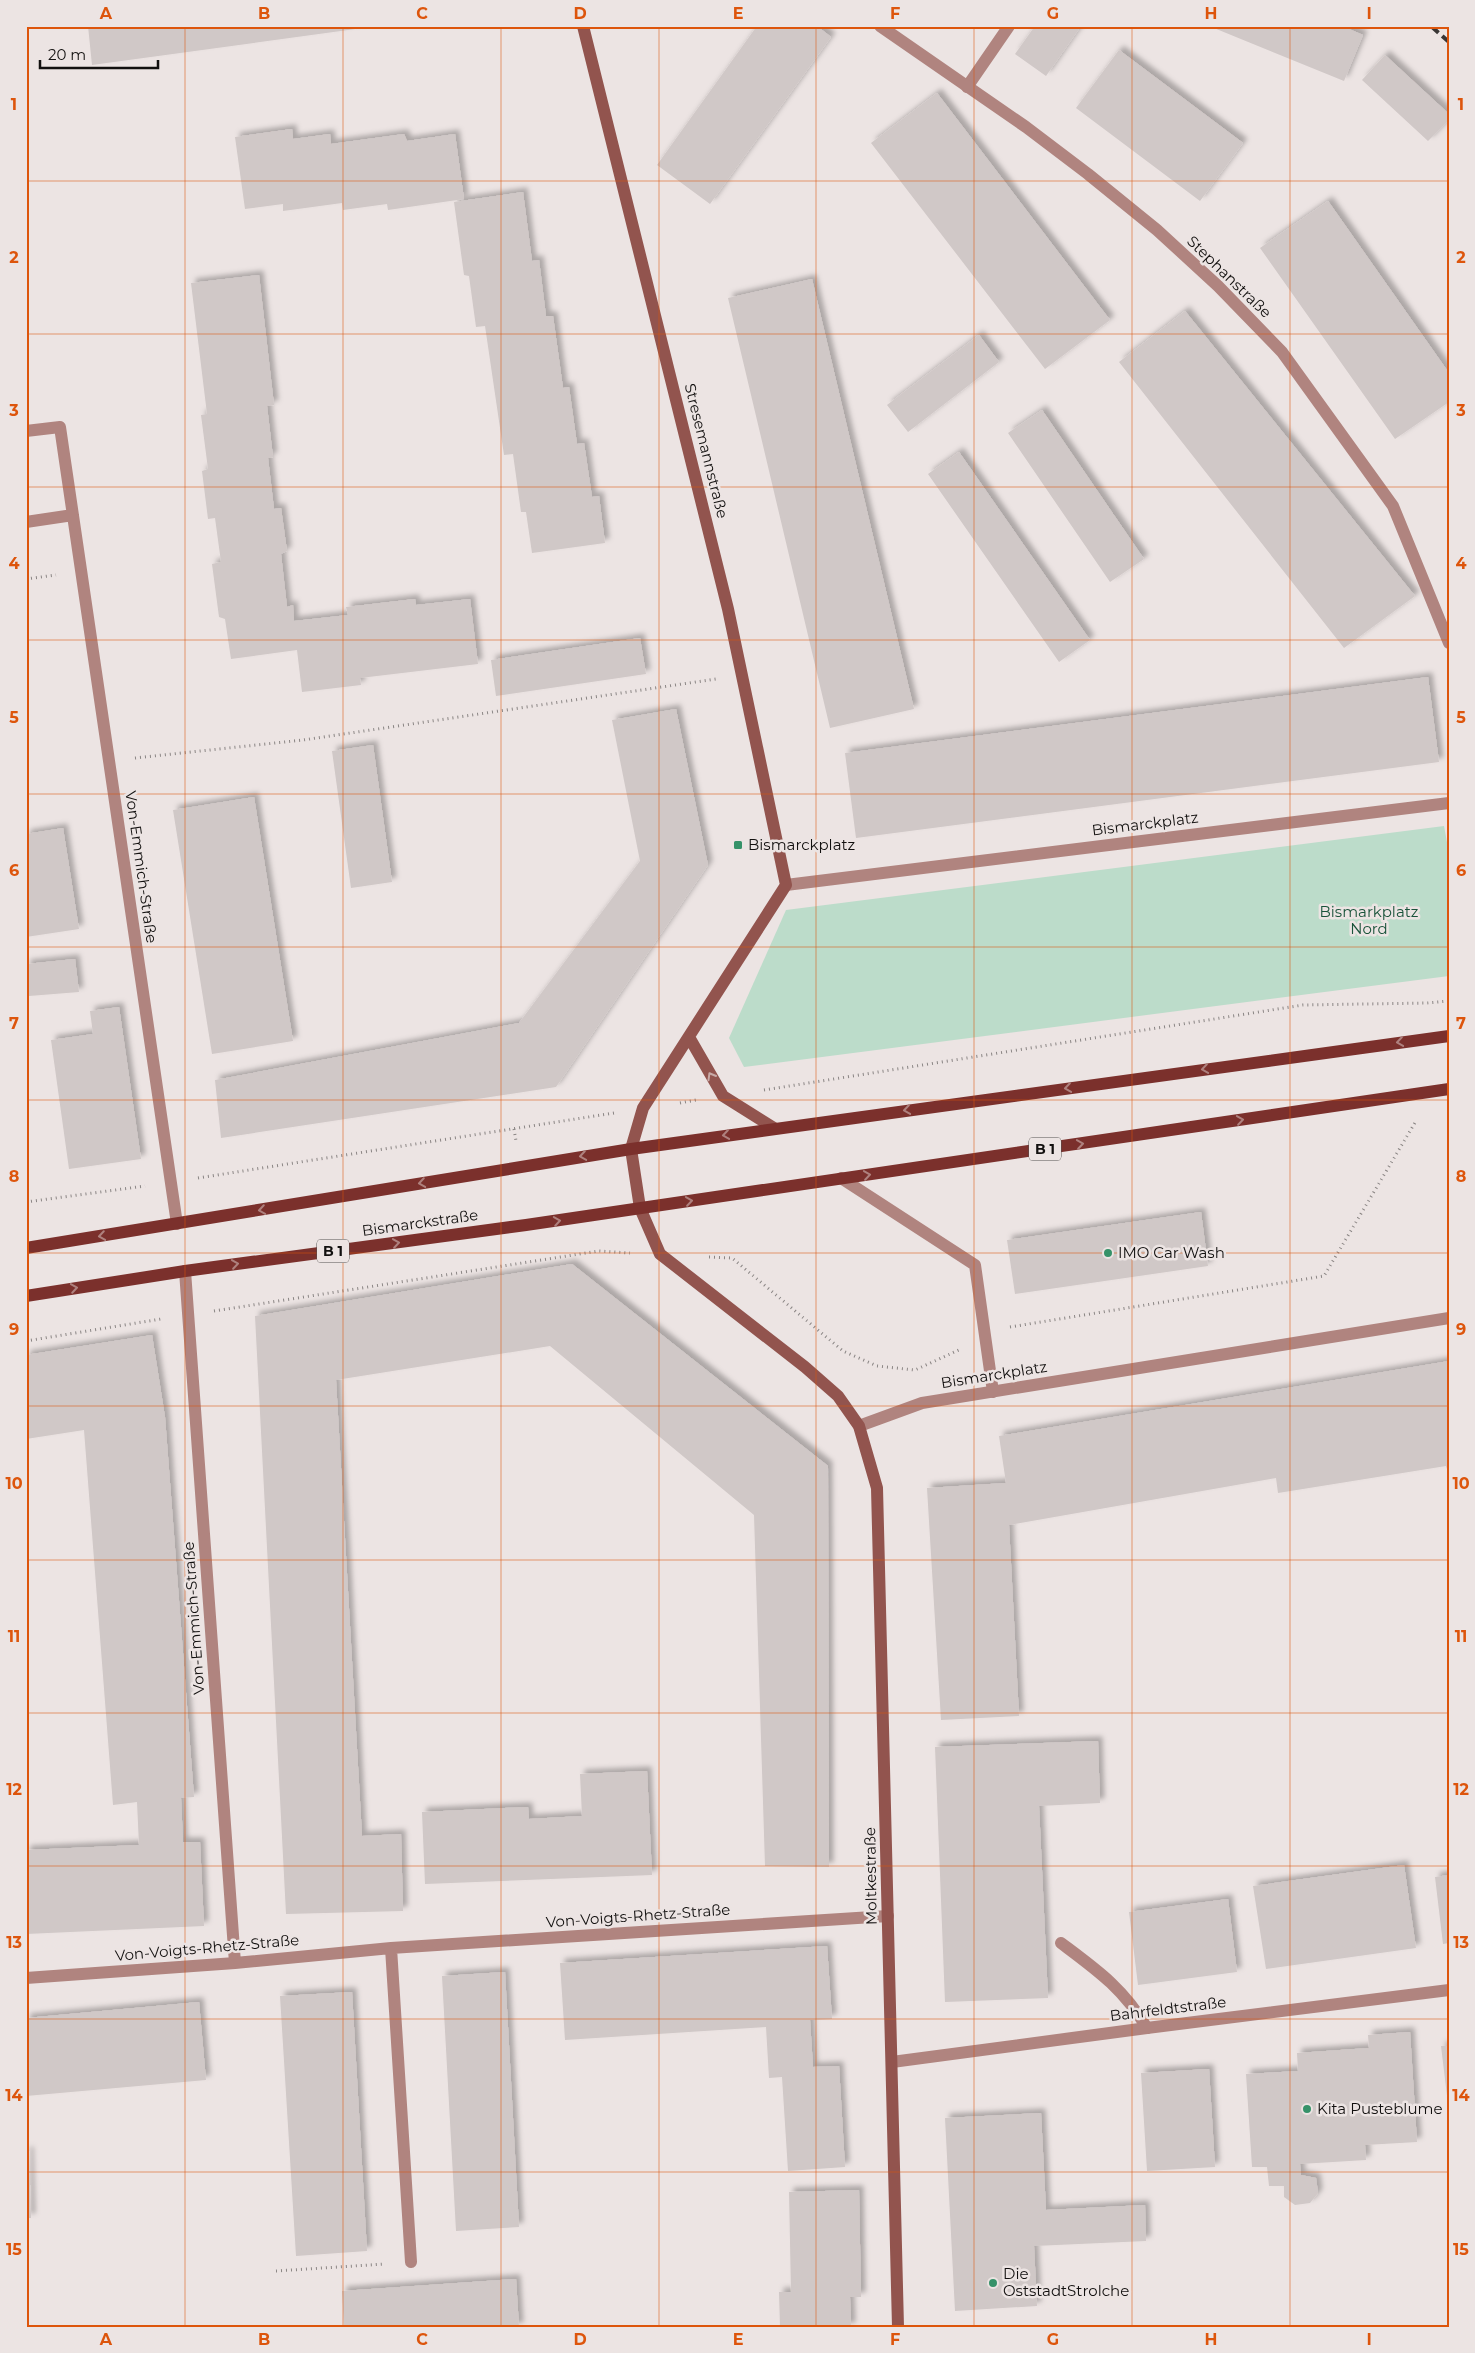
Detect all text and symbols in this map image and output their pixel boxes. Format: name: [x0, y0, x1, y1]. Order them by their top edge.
text: A: [99, 4, 113, 23]
text: B: [258, 4, 270, 23]
text: C: [416, 4, 428, 23]
text: D: [573, 4, 587, 23]
text: E: [733, 4, 743, 23]
text: F: [890, 4, 900, 23]
text: G: [1047, 4, 1059, 23]
text: H: [1205, 4, 1217, 23]
text: I: [1366, 4, 1372, 23]
scale bar: [40, 38, 158, 70]
text: 20 m: [48, 45, 86, 64]
text: 1: [11, 95, 17, 114]
text: 1: [1458, 95, 1464, 114]
street label: Stephanstraße: [1183, 232, 1276, 322]
text: 2: [9, 248, 19, 267]
text: 2: [1456, 248, 1466, 267]
street label: Stresemannstraße: [681, 381, 732, 520]
text: 3: [8, 401, 19, 420]
text: 3: [1455, 401, 1466, 420]
text: 4: [8, 554, 20, 573]
text: 4: [1455, 554, 1467, 573]
text: 5: [9, 708, 19, 727]
text: 5: [1456, 708, 1466, 727]
street label: Von-Emmich-Straße: [121, 790, 162, 944]
street label: Bismarckplatz: [1091, 807, 1200, 839]
place label: Bismarckplatz: [748, 835, 856, 854]
marker: Bismarckplatz: [732, 839, 744, 851]
text: 6: [9, 861, 19, 880]
text: 6: [1456, 861, 1466, 880]
park label: Bismarkplatz Nord: [1320, 902, 1419, 938]
text: 7: [9, 1014, 19, 1033]
text: 7: [1456, 1014, 1466, 1033]
one-way arrow: [1396, 1036, 1404, 1047]
one-way arrow: [1200, 1063, 1208, 1074]
one-way arrow: [708, 1072, 718, 1081]
one-way arrow: [1063, 1082, 1071, 1093]
one-way arrow: [902, 1104, 910, 1115]
one-way arrow: [1237, 1115, 1245, 1126]
one-way arrow: [721, 1129, 729, 1140]
road number: B 1: [1029, 1138, 1061, 1160]
one-way arrow: [1075, 1139, 1084, 1149]
one-way arrow: [578, 1151, 587, 1161]
text: 8: [9, 1167, 19, 1186]
text: 8: [1456, 1167, 1466, 1186]
one-way arrow: [862, 1170, 871, 1180]
one-way arrow: [418, 1178, 427, 1188]
one-way arrow: [684, 1196, 693, 1206]
one-way arrow: [258, 1204, 267, 1214]
street label: Bismarckstraße: [361, 1205, 479, 1240]
one-way arrow: [553, 1216, 561, 1226]
one-way arrow: [97, 1230, 105, 1241]
one-way arrow: [392, 1238, 400, 1249]
road number: B 1: [317, 1240, 349, 1262]
place label: IMO Car Wash: [1118, 1243, 1225, 1262]
marker: IMO Car Wash: [1102, 1247, 1114, 1259]
one-way arrow: [231, 1259, 239, 1270]
one-way arrow: [70, 1284, 79, 1294]
text: 9: [9, 1320, 19, 1339]
text: 9: [1456, 1320, 1466, 1339]
street label: Bismarckplatz: [939, 1357, 1049, 1392]
text: 10: [5, 1474, 23, 1493]
text: 10: [1452, 1474, 1470, 1493]
street label: Von-Emmich-Straße: [179, 1541, 208, 1695]
text: 11: [8, 1627, 20, 1646]
text: 11: [1455, 1627, 1467, 1646]
text: 12: [6, 1780, 22, 1799]
text: 12: [1453, 1780, 1469, 1799]
street label: Moltkestraße: [860, 1827, 881, 1925]
street label: Von-Voigts-Rhetz-Straße: [545, 1900, 731, 1931]
street label: Von-Voigts-Rhetz-Straße: [114, 1930, 300, 1965]
text: 13: [6, 1933, 22, 1952]
text: 13: [1453, 1933, 1469, 1952]
street label: Bahrfeldtstraße: [1109, 1992, 1227, 2025]
text: 14: [5, 2086, 23, 2105]
text: 14: [1452, 2086, 1470, 2105]
place label: Kita Pusteblume: [1317, 2099, 1442, 2118]
marker: Kita Pusteblume: [1301, 2103, 1313, 2115]
text: 15: [6, 2240, 22, 2259]
text: 15: [1453, 2240, 1469, 2259]
place label: Die OststadtStrolche: [1003, 2264, 1129, 2300]
marker: Die OststadtStrolche: [987, 2277, 999, 2289]
text: A: [99, 2330, 113, 2349]
text: B: [258, 2330, 270, 2349]
text: C: [416, 2330, 428, 2349]
text: D: [573, 2330, 587, 2349]
text: E: [733, 2330, 743, 2349]
text: F: [890, 2330, 900, 2349]
text: G: [1047, 2330, 1059, 2349]
text: H: [1205, 2330, 1217, 2349]
text: I: [1366, 2330, 1372, 2349]

